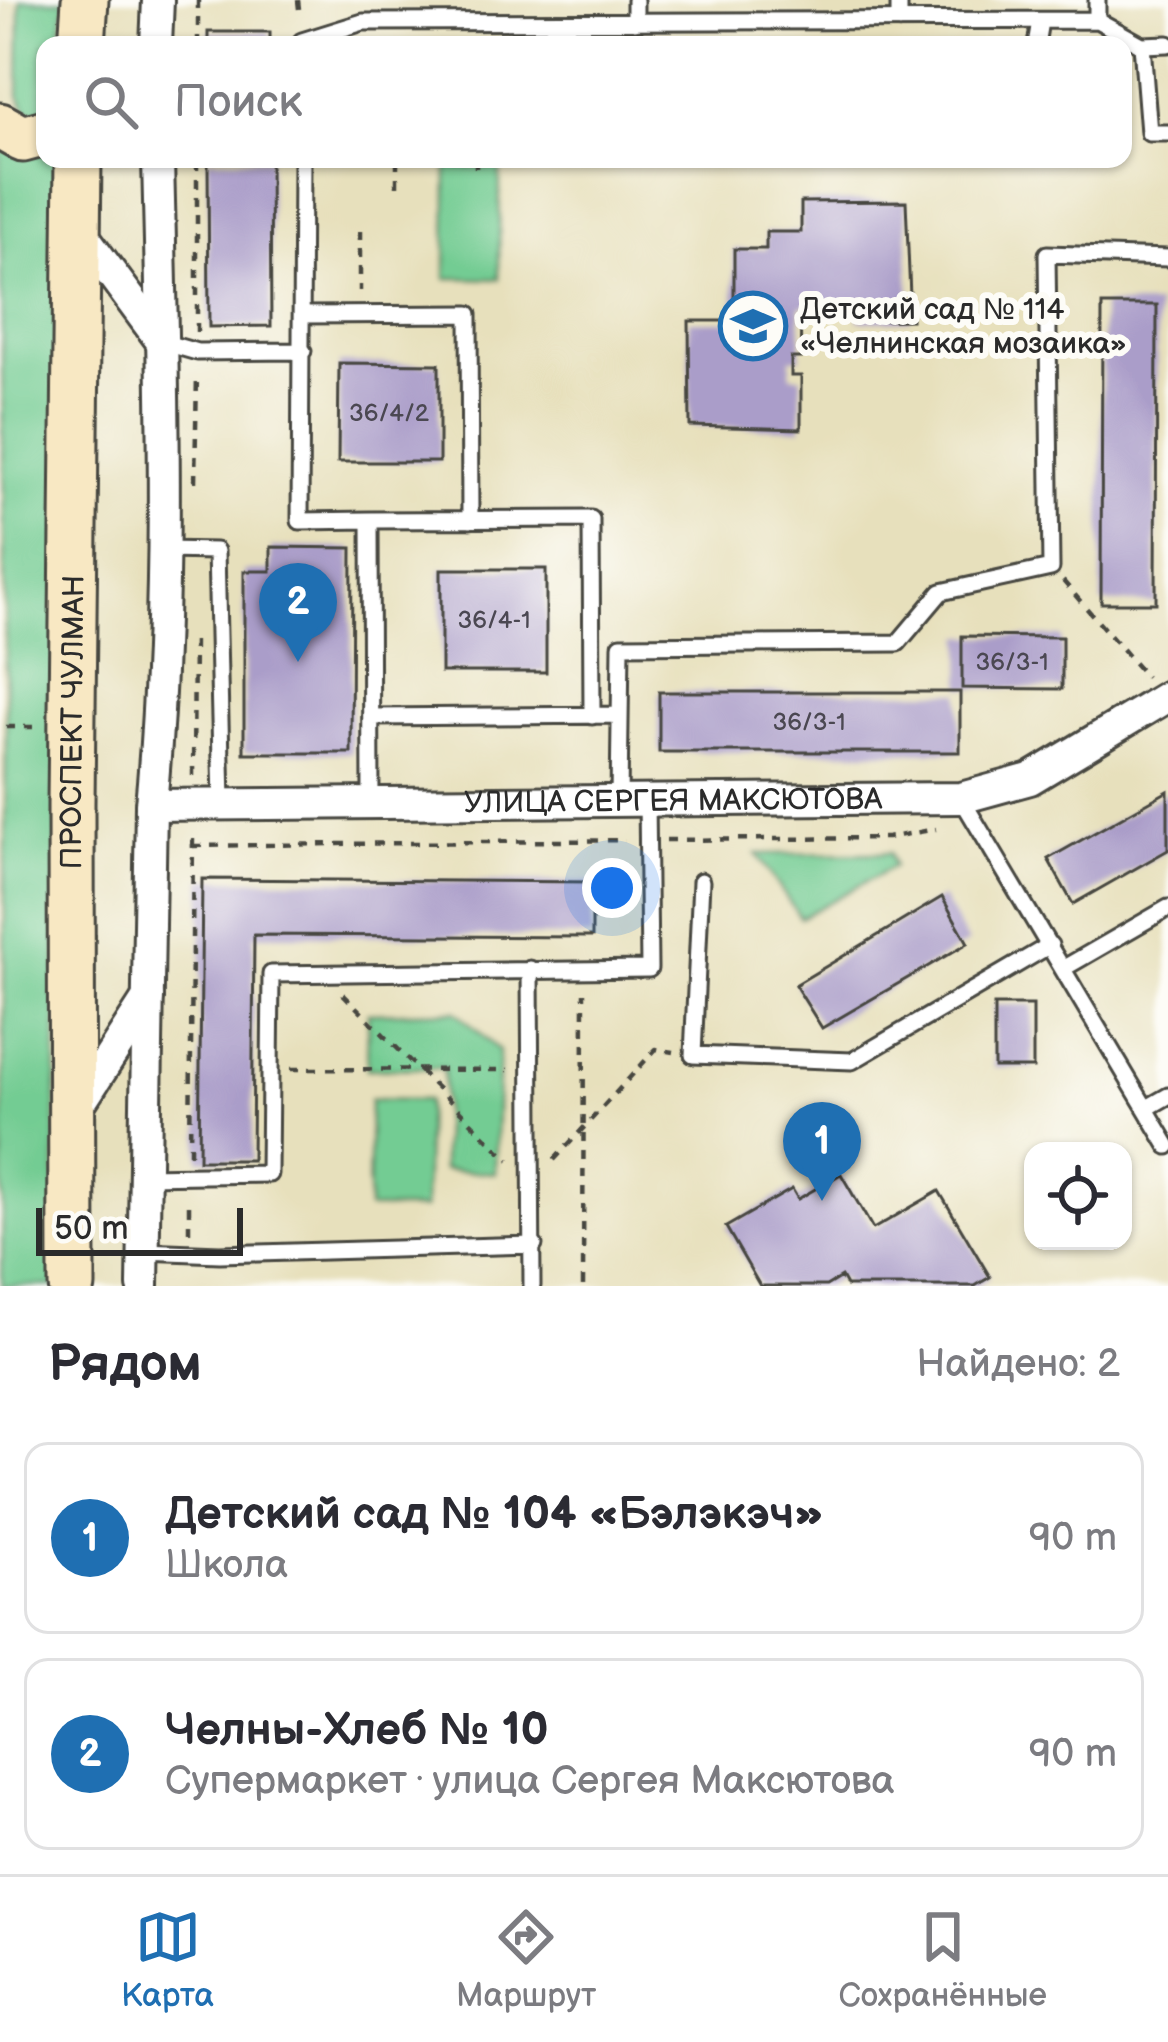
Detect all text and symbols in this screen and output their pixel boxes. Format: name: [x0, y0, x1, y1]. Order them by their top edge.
search box: [36, 36, 1132, 168]
icon: search: [78, 69, 144, 135]
text: Поиск: [174, 75, 302, 130]
school or university icon: Детский сад № 114 «Челнинская мозаика»: [718, 291, 788, 361]
place label: Детский сад № 114 «Челнинская мозаика»: [800, 292, 1127, 362]
house number: 36/4/2: [349, 399, 429, 428]
pin: 2: [259, 563, 337, 662]
street label: ПРОСПЕКТ ЧУЛМАН: [54, 575, 92, 869]
house number: 36/4-1: [458, 606, 530, 635]
house number: 36/3-1: [975, 648, 1049, 677]
house number: 36/3-1: [772, 708, 846, 737]
street label: УЛИЦА СЕРГЕЯ МАКСЮТОВА: [463, 782, 883, 821]
your location: [582, 858, 642, 918]
pin: 1: [783, 1102, 861, 1201]
map controls: [1024, 1142, 1132, 1250]
button: locate: [1024, 1142, 1132, 1250]
scale bar: [36, 1202, 243, 1255]
text: 50 m: [54, 1209, 129, 1249]
text: Рядом: [48, 1334, 202, 1395]
text: Найдено: 2: [916, 1341, 1120, 1388]
text: Детский сад № 104 «Бэлэкэч»: [165, 1487, 824, 1542]
text: 1: [82, 1515, 98, 1562]
text: 90 m: [1029, 1515, 1117, 1562]
text: Школа: [165, 1542, 288, 1589]
text: Челны-Хлеб № 10: [165, 1703, 549, 1758]
text: 2: [78, 1731, 102, 1778]
text: 90 m: [1029, 1731, 1117, 1778]
text: Супермаркет · улица Сергея Максютова: [165, 1758, 895, 1805]
tab: Карта: [121, 1904, 214, 2016]
tab: Маршрут: [456, 1904, 596, 2016]
tab: Сохранённые: [838, 1904, 1047, 2016]

